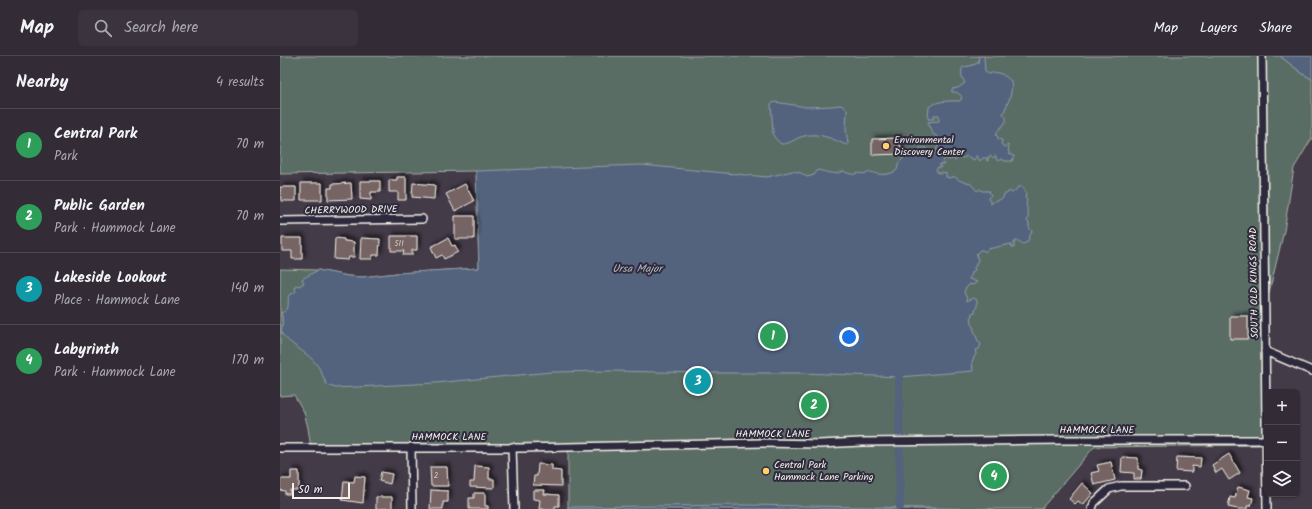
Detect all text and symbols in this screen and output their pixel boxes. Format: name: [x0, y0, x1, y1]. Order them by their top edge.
search box: [78, 10, 358, 46]
text: Map: [20, 13, 54, 43]
text: Search here: [124, 16, 198, 40]
icon: search: [92, 17, 114, 39]
text: Map: [1154, 17, 1178, 39]
text: Layers: [1200, 17, 1238, 39]
text: Share: [1260, 17, 1292, 39]
text: Nearby: [16, 69, 68, 96]
text: 4 results: [216, 72, 264, 93]
text: Central Park: [54, 122, 137, 146]
place label: Environmental Discovery Center: [894, 132, 965, 160]
text: 1: [27, 134, 31, 155]
text: 70 m: [236, 134, 264, 155]
marker: Environmental Discovery Center: [881, 141, 891, 151]
text: Park: [54, 146, 78, 167]
text: Public Garden: [54, 194, 145, 218]
street label: CHERRYWOOD DRIVE: [304, 201, 399, 219]
text: 2: [25, 206, 33, 227]
text: 70 m: [236, 206, 264, 227]
text: Park · Hammock Lane: [54, 218, 176, 239]
street label: SOUTH OLD KINGS ROAD: [1245, 227, 1263, 339]
house number: 511: [394, 237, 404, 250]
water label: Ursa Major: [612, 260, 664, 278]
text: Lakeside Lookout: [54, 266, 167, 290]
text: 3: [25, 278, 33, 299]
text: 140 m: [231, 278, 264, 299]
text: Place · Hammock Lane: [54, 290, 180, 311]
pin: 1: [760, 321, 786, 351]
your location: [839, 327, 859, 347]
text: Labyrinth: [54, 338, 119, 362]
text: 4: [25, 350, 33, 371]
text: 170 m: [232, 350, 264, 371]
text: Park · Hammock Lane: [54, 362, 176, 383]
pin: 3: [685, 366, 711, 396]
map controls: [1264, 389, 1300, 497]
button: +: [1264, 389, 1300, 425]
pin: 2: [801, 390, 827, 420]
street label: HAMMOCK LANE: [1060, 422, 1136, 438]
button: −: [1264, 425, 1300, 461]
street label: HAMMOCK LANE: [736, 426, 812, 442]
street label: HAMMOCK LANE: [412, 429, 488, 445]
place label: Central Park Hammock Lane Parking: [774, 457, 874, 485]
pin: 4: [981, 461, 1007, 491]
button: layers: [1264, 461, 1300, 497]
marker: Central Park Hammock Lane Parking: [761, 466, 771, 476]
house number: 2: [434, 469, 439, 482]
scale bar: [292, 481, 350, 500]
text: 50 m: [298, 481, 323, 499]

